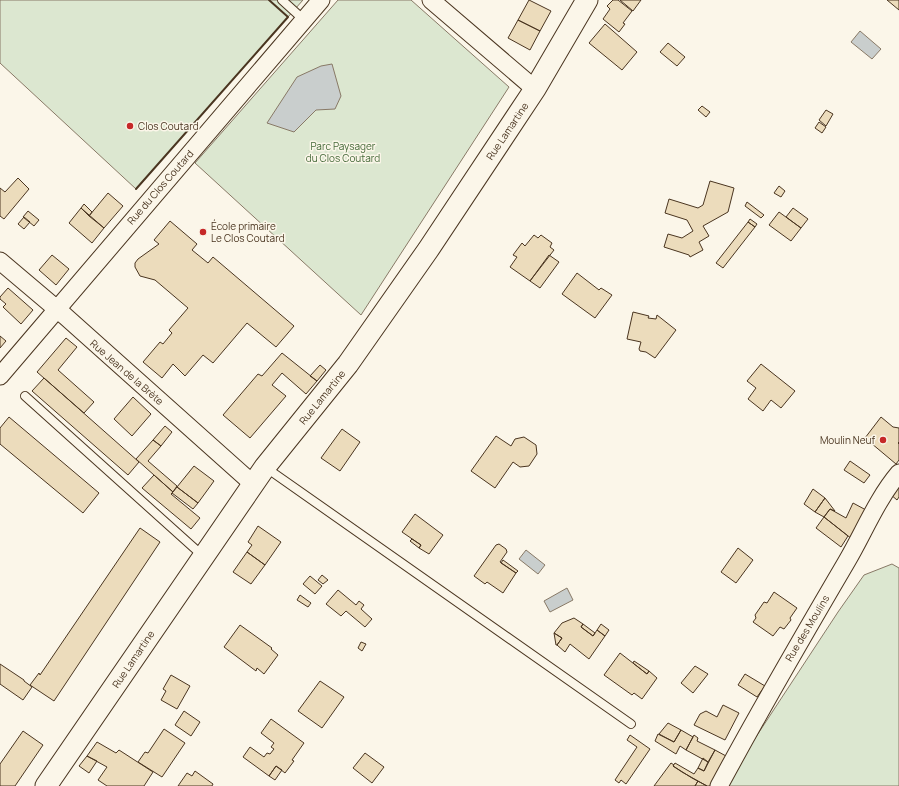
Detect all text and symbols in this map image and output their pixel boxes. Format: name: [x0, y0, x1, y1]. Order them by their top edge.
street label: Rue Lamartine: [483, 99, 531, 162]
place label: Clos Coutard: [138, 119, 199, 133]
marker: Clos Coutard: [125, 121, 135, 131]
park label: Parc Paysager du Clos Coutard: [306, 139, 380, 165]
street label: Rue du Clos Coutard: [124, 147, 196, 227]
place label: École primaire Le Clos Coutard: [211, 219, 285, 245]
marker: École primaire Le Clos Coutard: [198, 227, 208, 237]
street label: Rue Jean de la Brète: [87, 336, 167, 408]
street label: Rue Lamartine: [296, 367, 348, 427]
place label: Moulin Neuf: [820, 433, 875, 447]
marker: Moulin Neuf: [878, 435, 888, 445]
street label: Rue des Moulins: [782, 592, 832, 664]
street label: Rue Lamartine: [109, 627, 157, 690]

